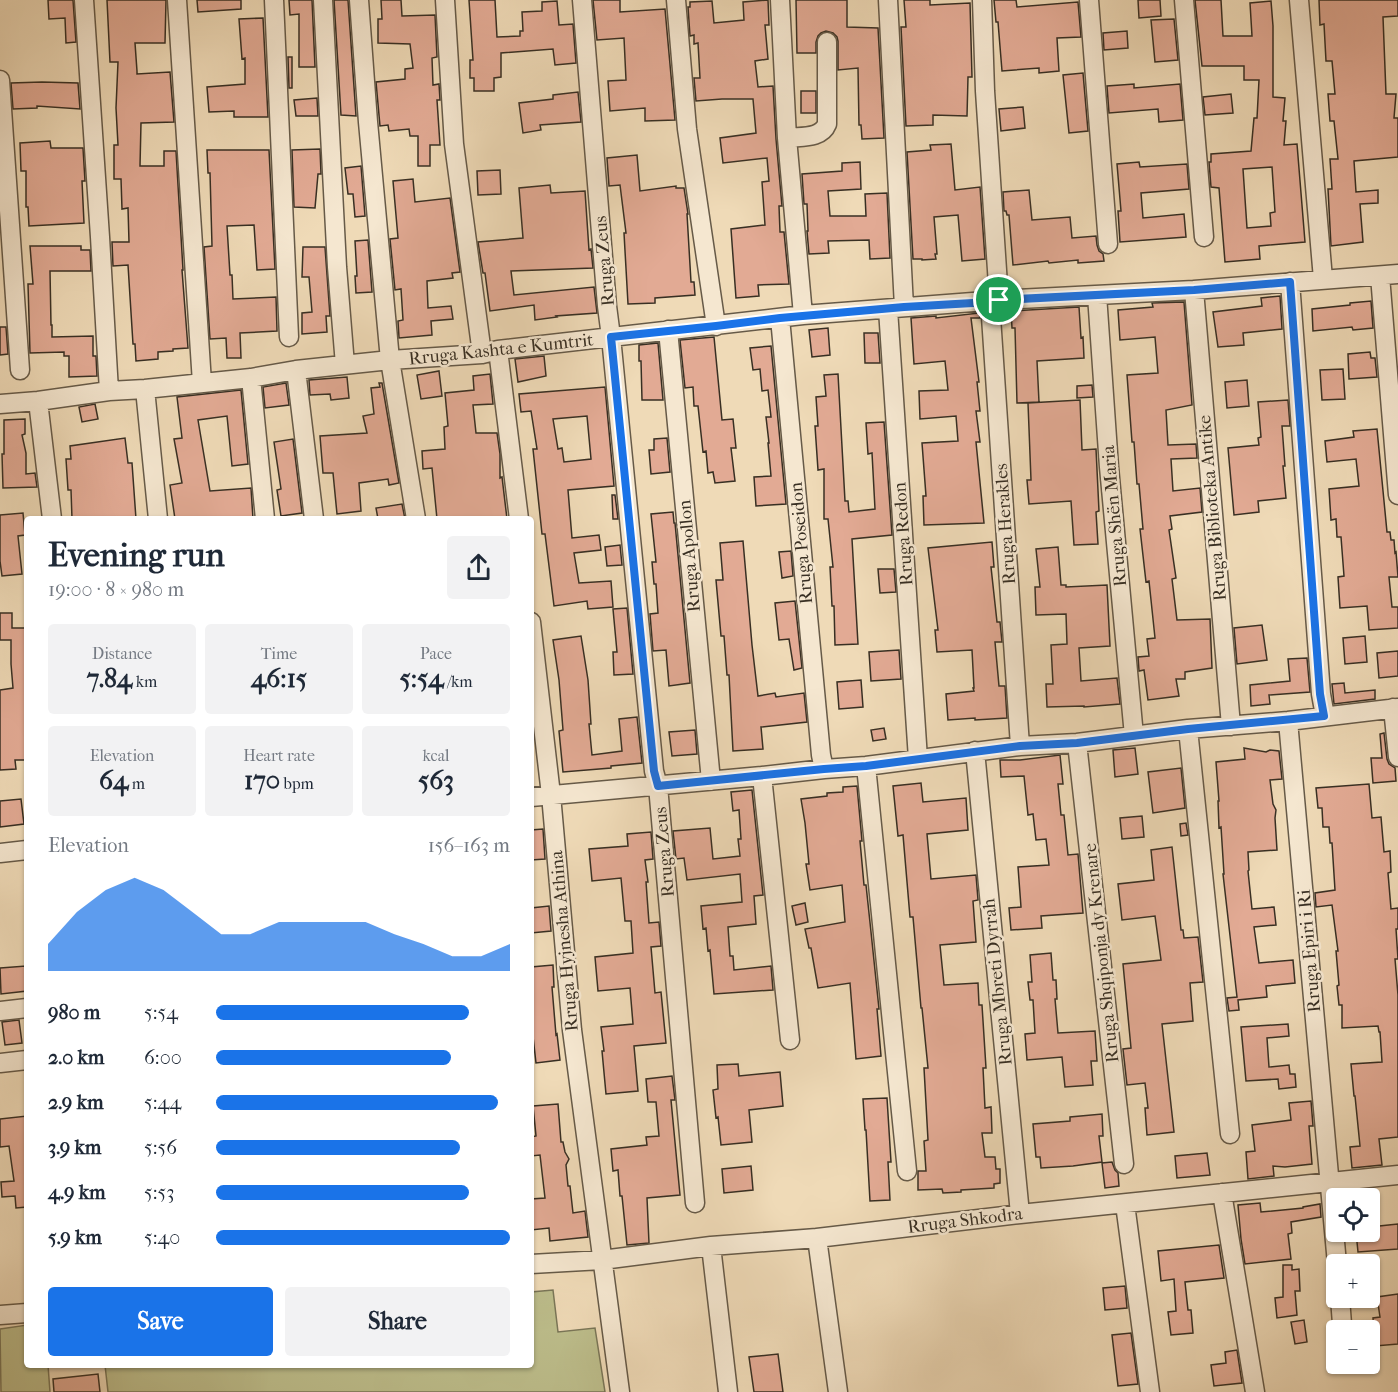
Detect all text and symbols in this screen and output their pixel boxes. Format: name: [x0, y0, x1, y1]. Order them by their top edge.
street label: Rruga Zeus: [590, 215, 619, 307]
pin: [973, 274, 1024, 325]
icon: arrive: [982, 283, 1015, 316]
street label: Rruga Kashta e Kumtrit: [408, 329, 595, 370]
street label: Rruga Biblioteka Antike: [1194, 414, 1231, 602]
street label: Rruga Shën Maria: [1098, 444, 1131, 587]
street label: Rruga Herakles: [991, 462, 1020, 585]
street label: Rruga Poseidon: [786, 481, 817, 605]
street label: Rruga Redon: [889, 481, 918, 586]
street label: Rruga Apollon: [674, 498, 705, 613]
text: Evening run: [48, 536, 225, 575]
button: share: [447, 536, 510, 599]
text: 19:00 · 8 × 980 m: [48, 578, 184, 601]
text: Distance: [92, 644, 152, 663]
text: Time: [261, 644, 297, 663]
text: Pace: [420, 644, 452, 663]
text: 7.84: [87, 663, 132, 694]
text: 46:15: [251, 663, 307, 694]
text: 5:54: [400, 663, 444, 694]
text: km: [132, 672, 157, 691]
text: /km: [444, 672, 473, 691]
text: Elevation: [90, 746, 154, 765]
text: Heart rate: [243, 746, 315, 765]
text: kcal: [423, 746, 449, 765]
text: 64: [99, 765, 128, 796]
text: 170: [244, 765, 280, 796]
text: 563: [418, 765, 454, 796]
text: m: [128, 774, 145, 793]
text: bpm: [280, 774, 314, 793]
street label: Rruga Zeus: [650, 806, 679, 898]
text: Elevation: [48, 834, 129, 857]
text: 156–163 m: [428, 834, 510, 857]
street label: Rruga Shqiponja dy Krenare: [1080, 842, 1123, 1064]
street label: Rruga Hyjnesha Athina: [546, 849, 583, 1032]
street label: Rruga Epiri i Ri: [1294, 888, 1325, 1013]
street label: Rruga Mbreti Dyrrah: [978, 897, 1017, 1066]
text: 980 m: [48, 1001, 101, 1024]
text: 5:54: [144, 1001, 178, 1024]
text: 2.0 km: [48, 1046, 104, 1069]
text: 6:00: [144, 1046, 182, 1069]
text: 2.9 km: [48, 1091, 104, 1114]
text: 5:44: [144, 1091, 181, 1114]
text: 3.9 km: [48, 1136, 102, 1159]
text: 5:56: [144, 1136, 177, 1159]
text: 4.9 km: [48, 1181, 106, 1204]
text: 5:53: [144, 1181, 174, 1204]
map controls: [1326, 1188, 1380, 1374]
button: locate: [1326, 1188, 1380, 1242]
street label: Rruga Shkodra: [906, 1203, 1025, 1238]
text: 5.9 km: [48, 1226, 102, 1249]
text: 5:40: [144, 1226, 180, 1249]
button: +: [1326, 1254, 1380, 1308]
button: Save: [48, 1287, 273, 1356]
button: Share: [285, 1287, 510, 1356]
button: −: [1326, 1320, 1380, 1374]

